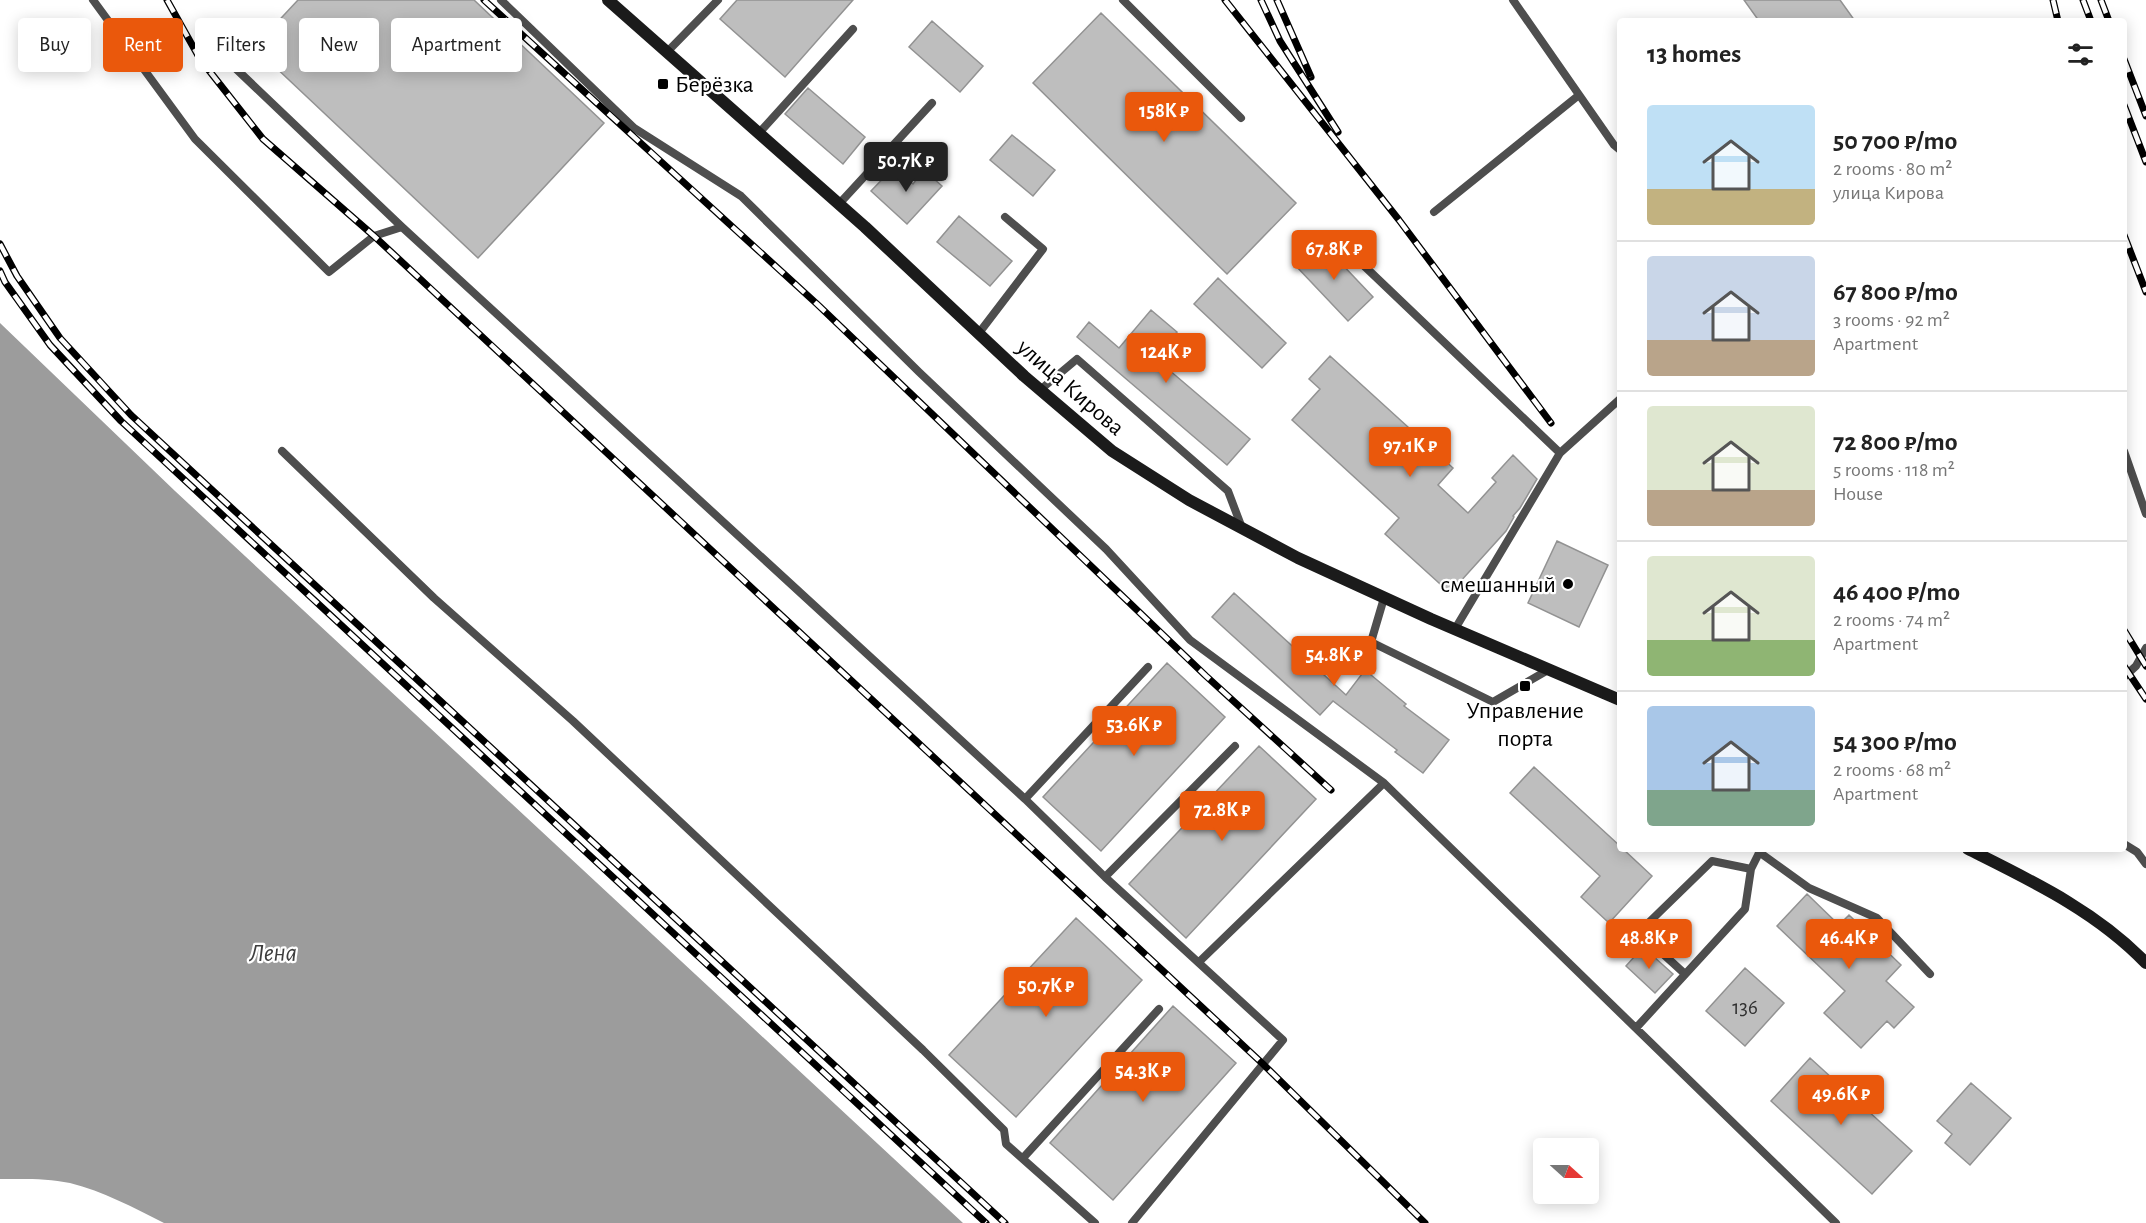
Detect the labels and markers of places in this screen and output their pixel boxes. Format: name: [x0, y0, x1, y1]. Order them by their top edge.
place label: Берёзка: [675, 73, 754, 97]
marker: Берёзка: [656, 77, 670, 91]
pin: 158K ₽: [1115, 92, 1213, 143]
pin: 50.7K ₽: [851, 142, 961, 193]
pin: 67.8K ₽: [1279, 230, 1389, 281]
pin: 124K ₽: [1117, 333, 1215, 384]
pin: 97.1K ₽: [1355, 427, 1465, 478]
place label: смешанный: [1441, 573, 1556, 597]
marker: смешанный: [1561, 577, 1575, 591]
pin: 54.8K ₽: [1279, 636, 1389, 687]
marker: Управление порта: [1518, 679, 1532, 693]
place label: Управление порта: [1466, 699, 1584, 751]
pin: 53.6K ₽: [1079, 706, 1189, 757]
pin: 72.8K ₽: [1167, 791, 1277, 842]
pin: 48.8K ₽: [1594, 919, 1704, 970]
pin: 46.4K ₽: [1794, 919, 1904, 970]
pin: 50.7K ₽: [991, 967, 1101, 1018]
pin: 54.3K ₽: [1088, 1052, 1198, 1103]
pin: 49.6K ₽: [1786, 1075, 1896, 1126]

